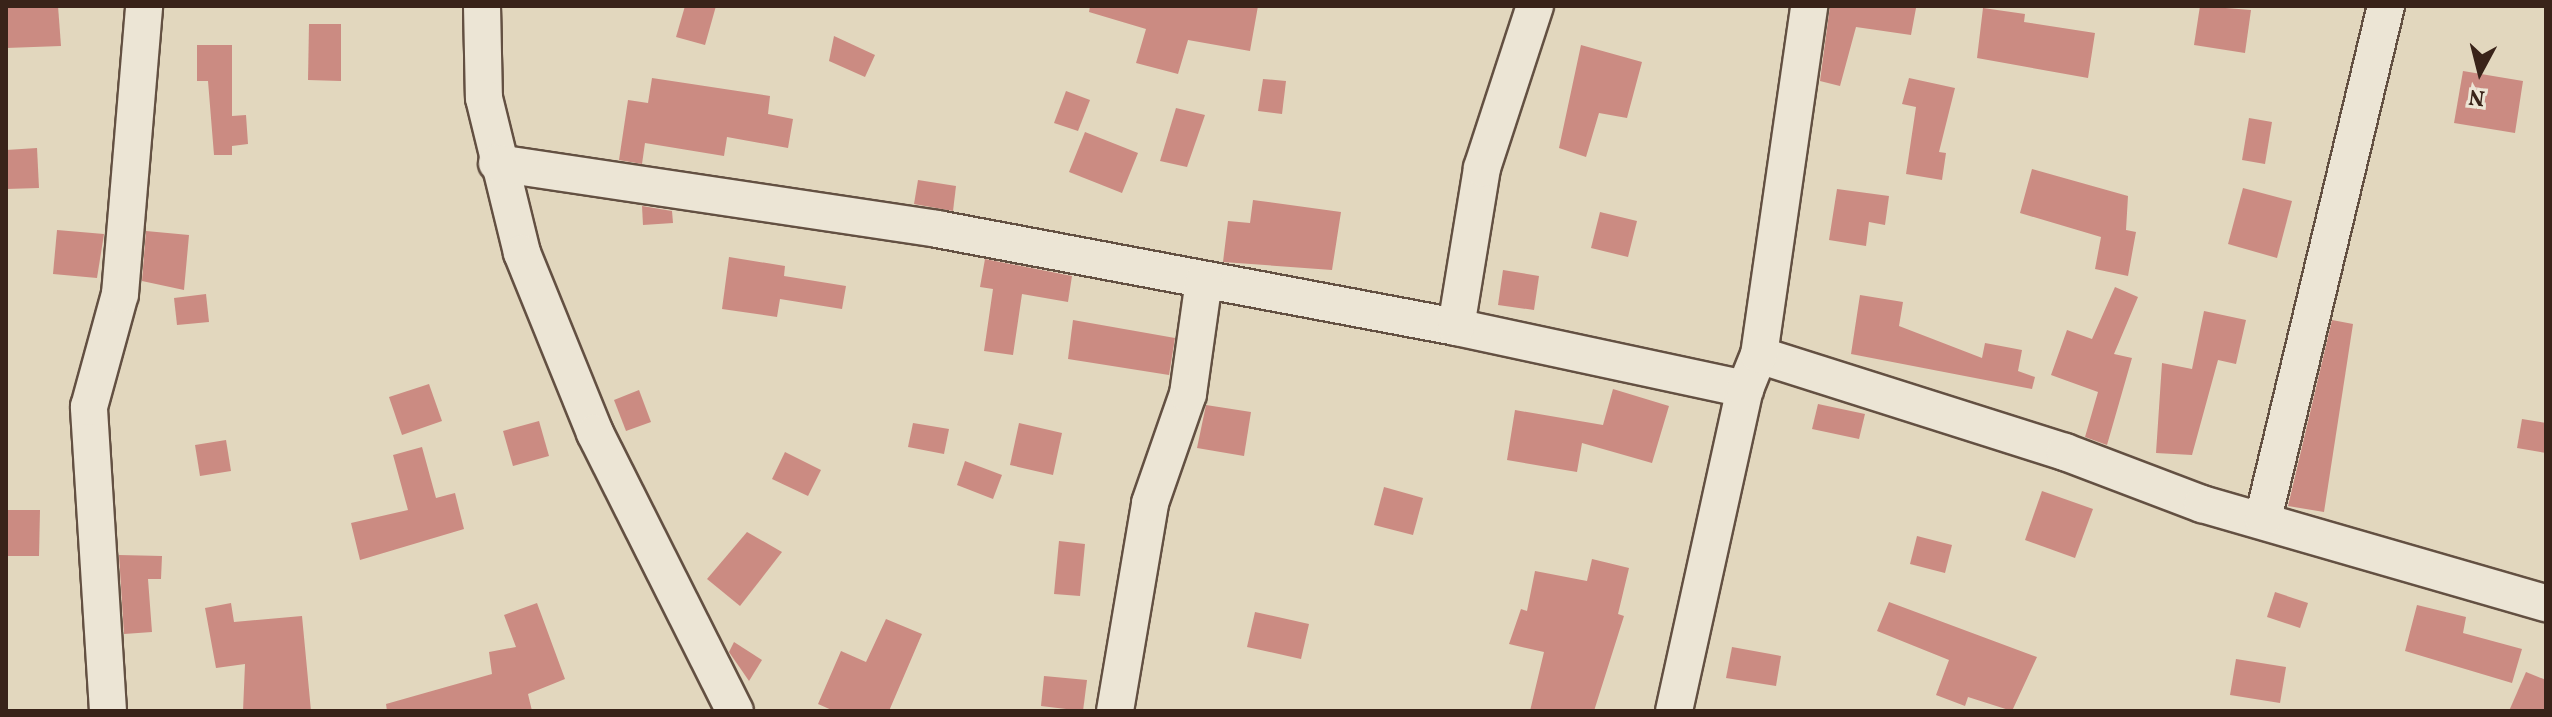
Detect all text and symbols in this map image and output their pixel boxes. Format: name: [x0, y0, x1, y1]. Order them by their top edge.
north arrow: [2440, 32, 2520, 112]
text: N: [2467, 80, 2487, 113]

